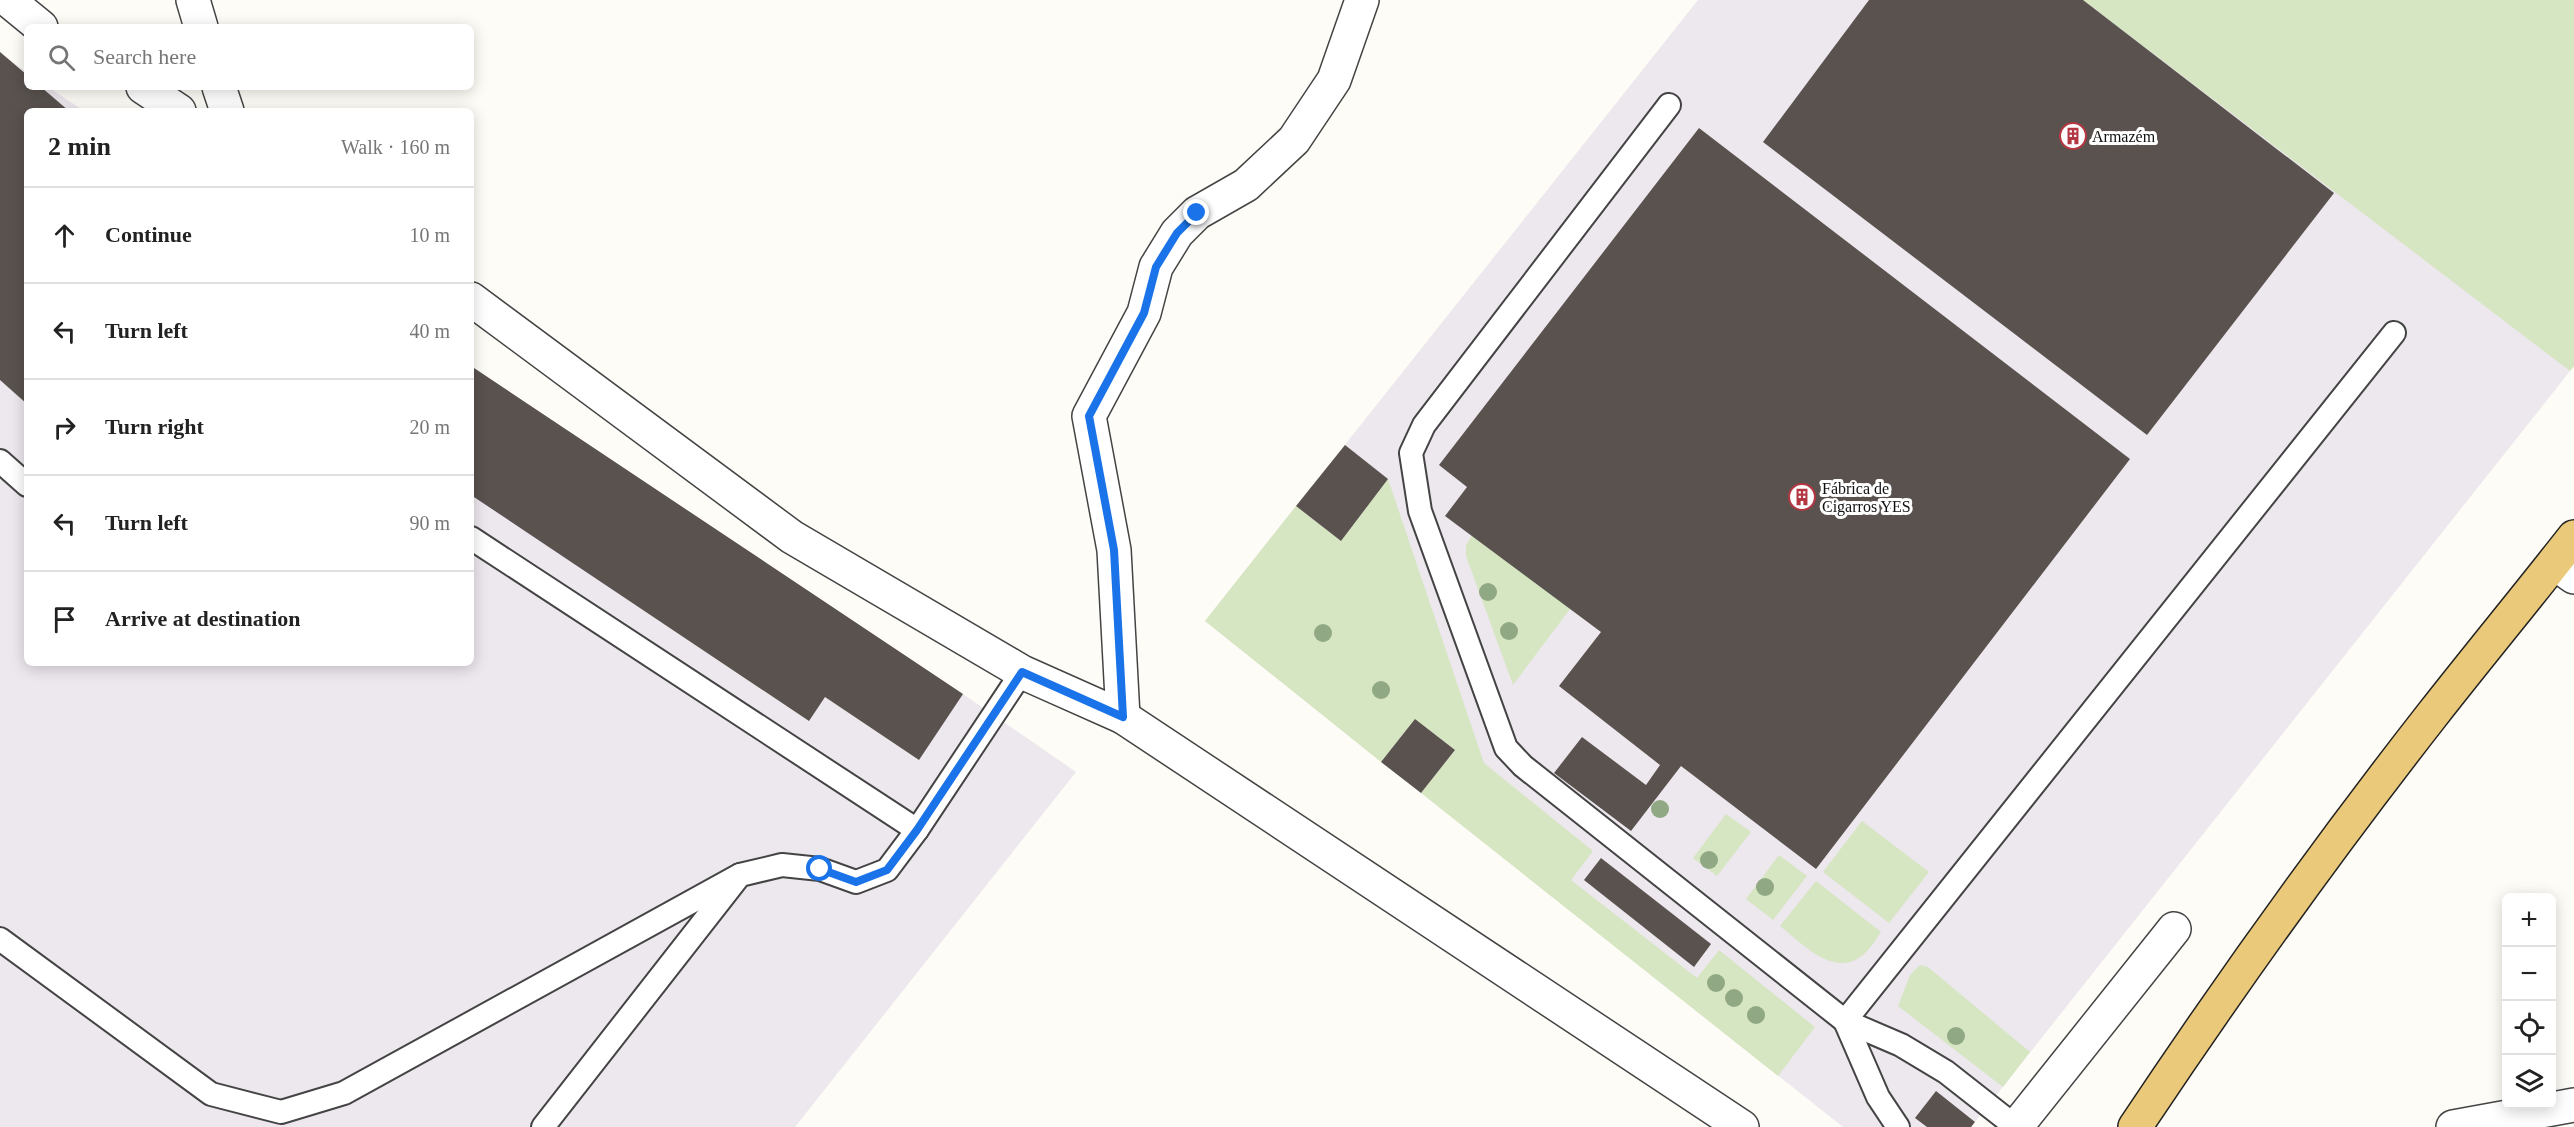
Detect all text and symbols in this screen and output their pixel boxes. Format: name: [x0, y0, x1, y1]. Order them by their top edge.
search box: [24, 24, 474, 90]
icon: search: [45, 41, 78, 74]
text: Search here: [93, 44, 196, 69]
building icon: Armazém: [2058, 121, 2088, 151]
place label: Armazém: [2092, 128, 2156, 145]
text: 2 min: [48, 132, 111, 161]
text: Walk · 160 m: [341, 136, 450, 158]
route end: [1183, 199, 1209, 225]
icon: ahead: [48, 219, 81, 252]
text: Continue: [105, 222, 192, 247]
text: 10 m: [409, 224, 450, 246]
icon: left: [48, 315, 81, 348]
text: Turn left: [105, 318, 188, 343]
text: 40 m: [409, 320, 450, 342]
icon: right: [48, 411, 81, 444]
text: Turn right: [105, 414, 204, 439]
text: 20 m: [409, 416, 450, 438]
place label: Fábrica de Cigarros YES: [1822, 480, 1911, 516]
building icon: Fábrica de Cigarros YES: [1787, 482, 1817, 512]
icon: left: [48, 507, 81, 540]
text: Turn left: [105, 510, 188, 535]
text: 90 m: [409, 512, 450, 534]
icon: arrive: [48, 603, 81, 636]
text: Arrive at destination: [105, 606, 301, 631]
route start: [806, 855, 832, 881]
map controls: [2502, 893, 2556, 1109]
button: +: [2502, 893, 2556, 947]
button: −: [2502, 947, 2556, 1001]
button: locate: [2502, 1001, 2556, 1055]
button: layers: [2502, 1055, 2556, 1109]

